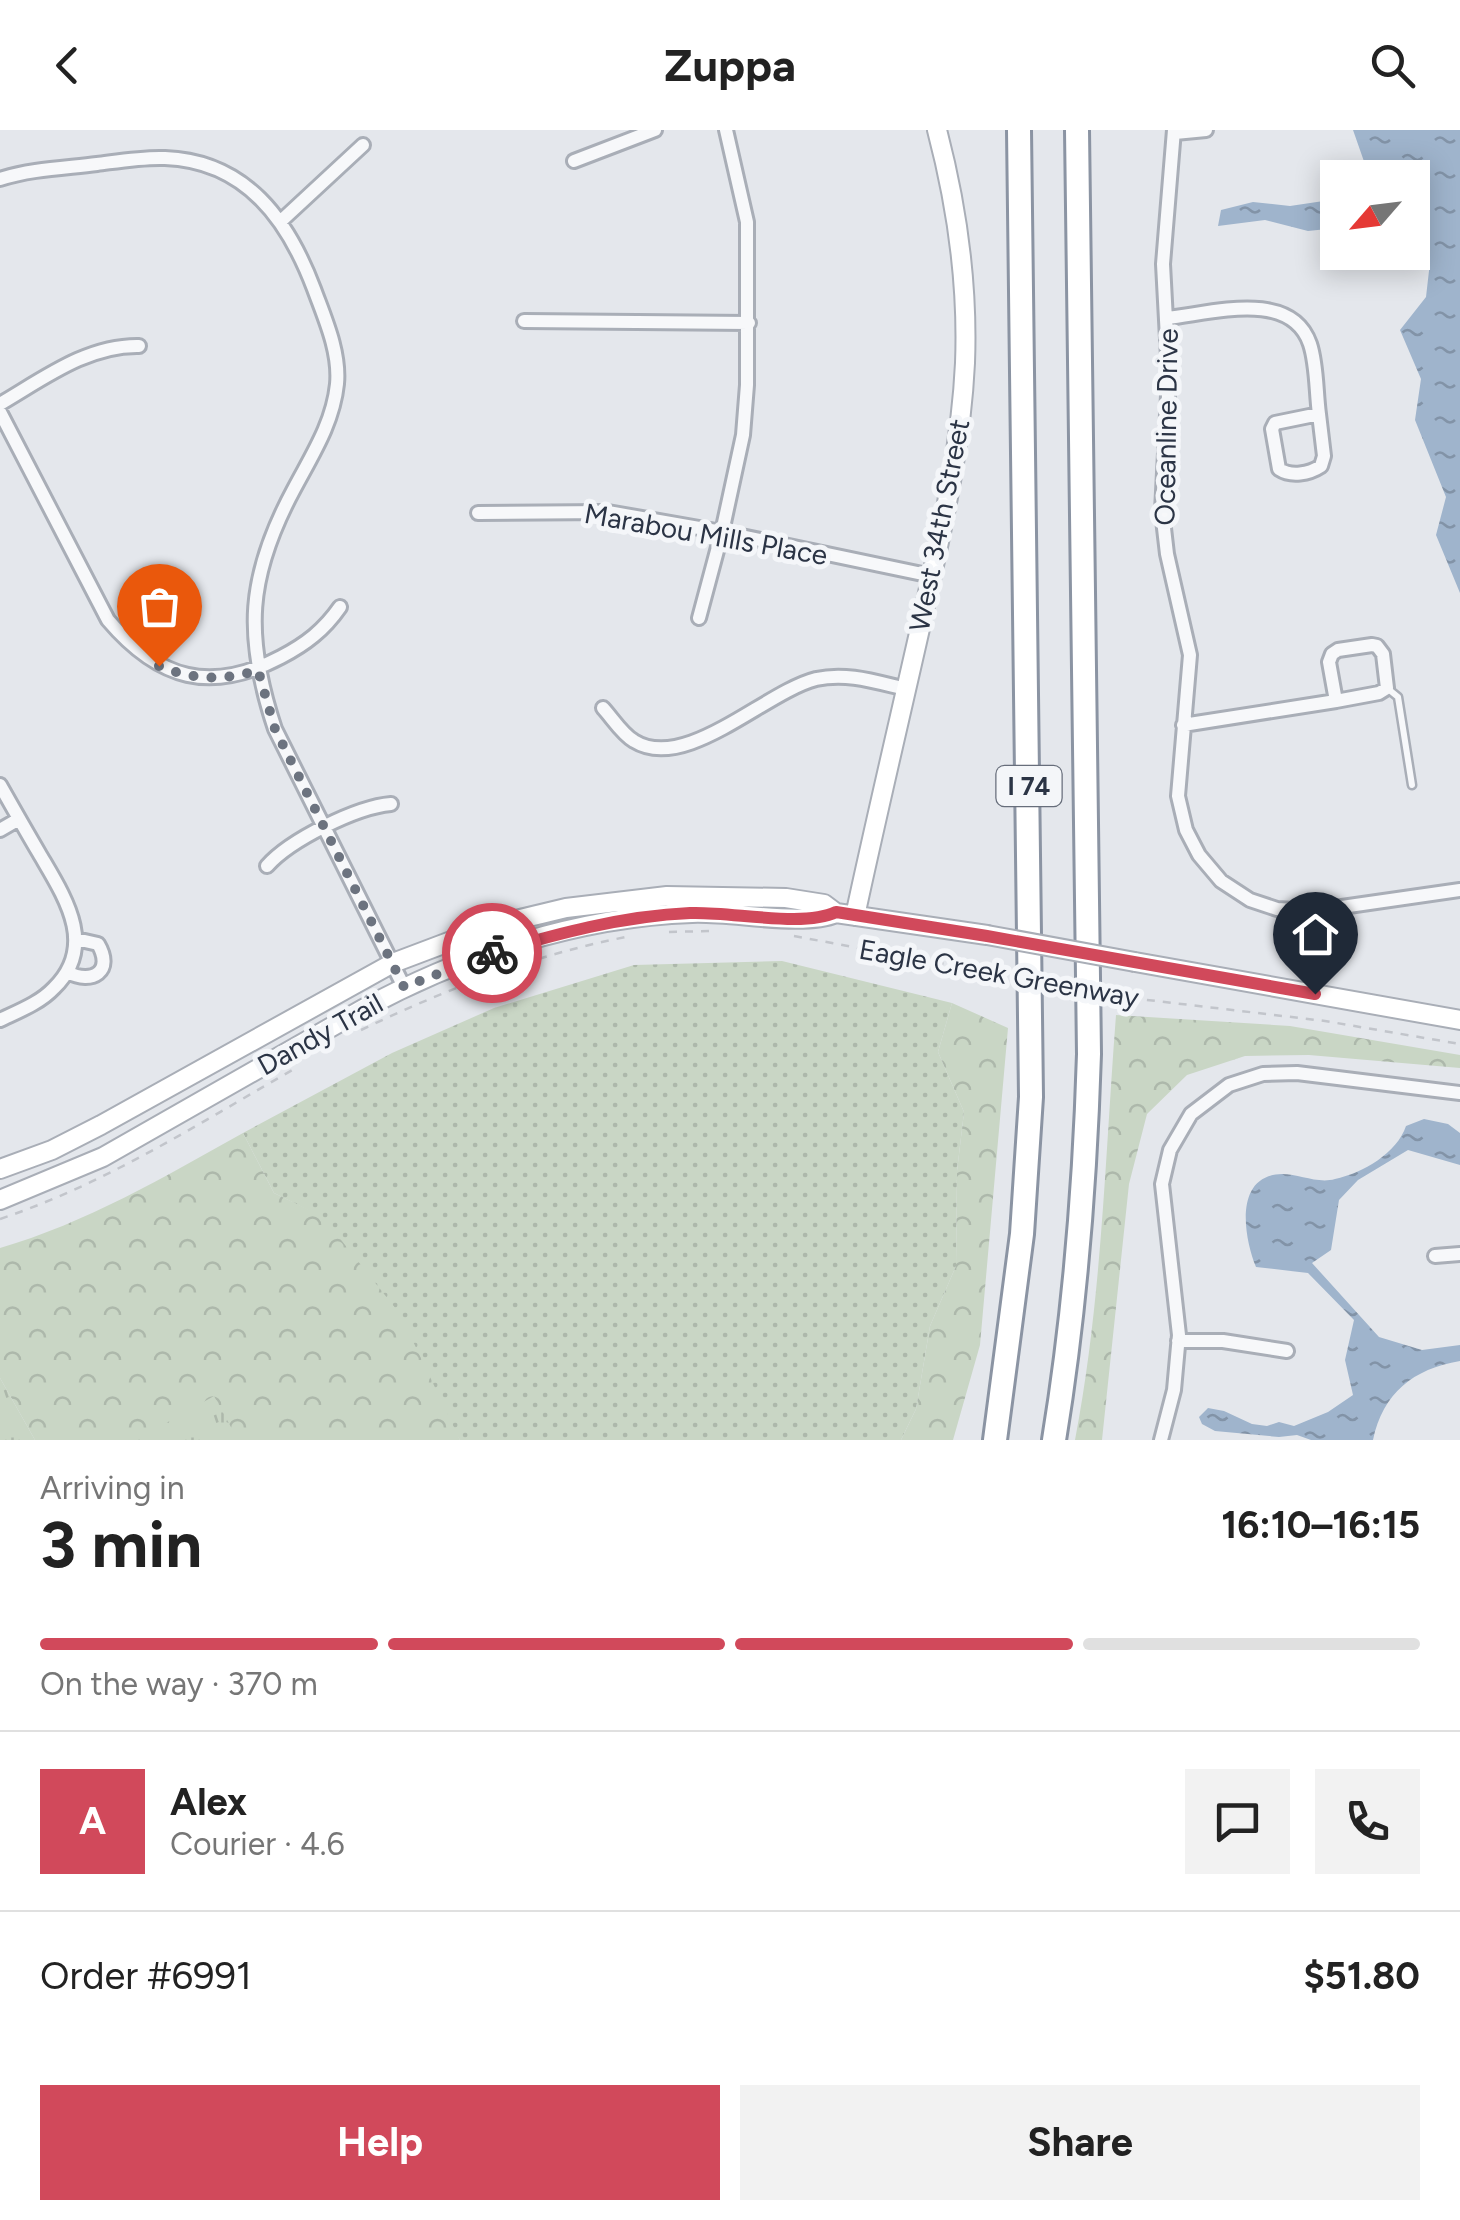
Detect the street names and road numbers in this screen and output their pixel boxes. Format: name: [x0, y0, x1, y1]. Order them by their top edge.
street label: Oceanline Drive: [1147, 328, 1185, 526]
street label: West 34th Street: [902, 416, 976, 634]
street label: Marabou Mills Place: [582, 496, 830, 572]
road number: I 74: [996, 766, 1062, 806]
street label: Eagle Creek Greenway: [856, 932, 1142, 1014]
street label: Dandy Trail: [252, 986, 388, 1082]

